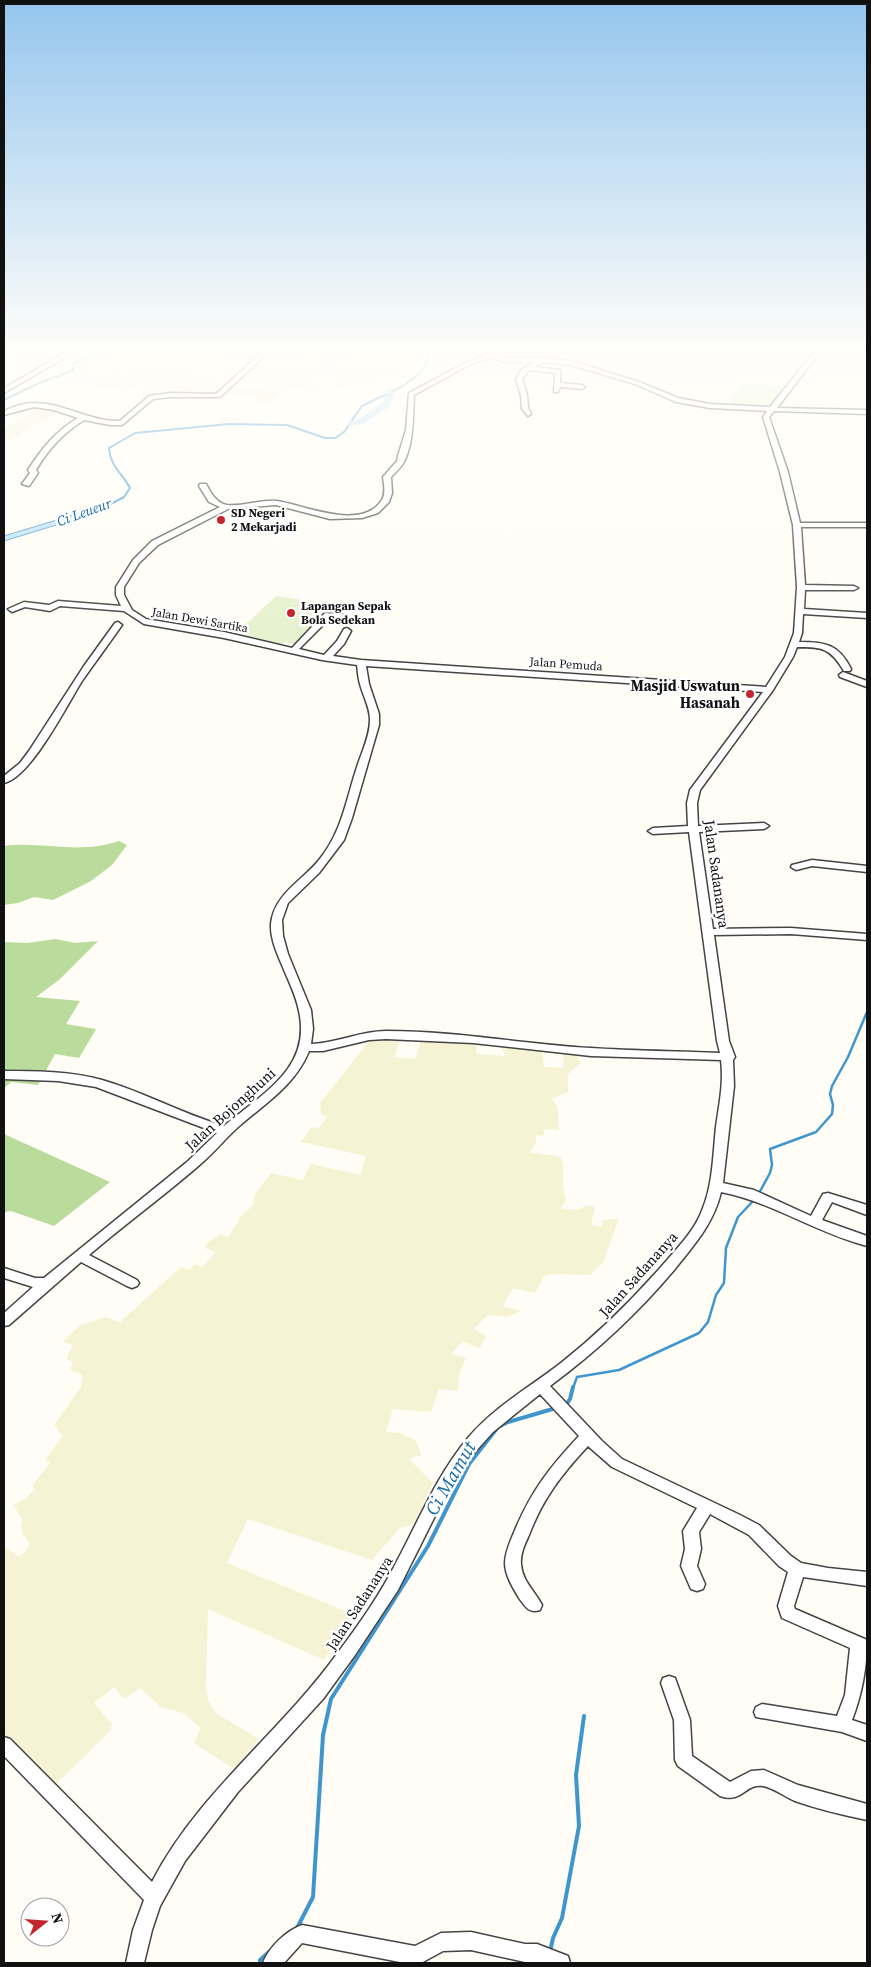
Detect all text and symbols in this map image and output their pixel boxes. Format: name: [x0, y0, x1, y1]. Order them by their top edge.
water label: Ci Leueur: [54, 493, 114, 531]
place label: SD Negeri 2 Mekarjadi: [231, 505, 297, 535]
marker: SD Negeri 2 Mekarjadi: [215, 514, 227, 526]
place label: Lapangan Sepak Bola Sedekan: [301, 598, 392, 628]
street label: Jalan Dewi Sartika: [150, 603, 250, 637]
marker: Lapangan Sepak Bola Sedekan: [285, 607, 297, 619]
street label: Jalan Pemuda: [528, 653, 604, 675]
place label: Masjid Uswatun Hasanah: [631, 675, 740, 713]
marker: Masjid Uswatun Hasanah: [744, 688, 756, 700]
street label: Jalan Sadananya: [699, 818, 735, 930]
street label: Jalan Bojonghuni: [179, 1063, 280, 1156]
street label: Jalan Sadananya: [593, 1226, 682, 1322]
water label: Ci Mamut: [418, 1436, 482, 1520]
street label: Jalan Sadananya: [320, 1551, 398, 1655]
north arrow: [20, 1897, 70, 1947]
text: N: [46, 1910, 68, 1926]

